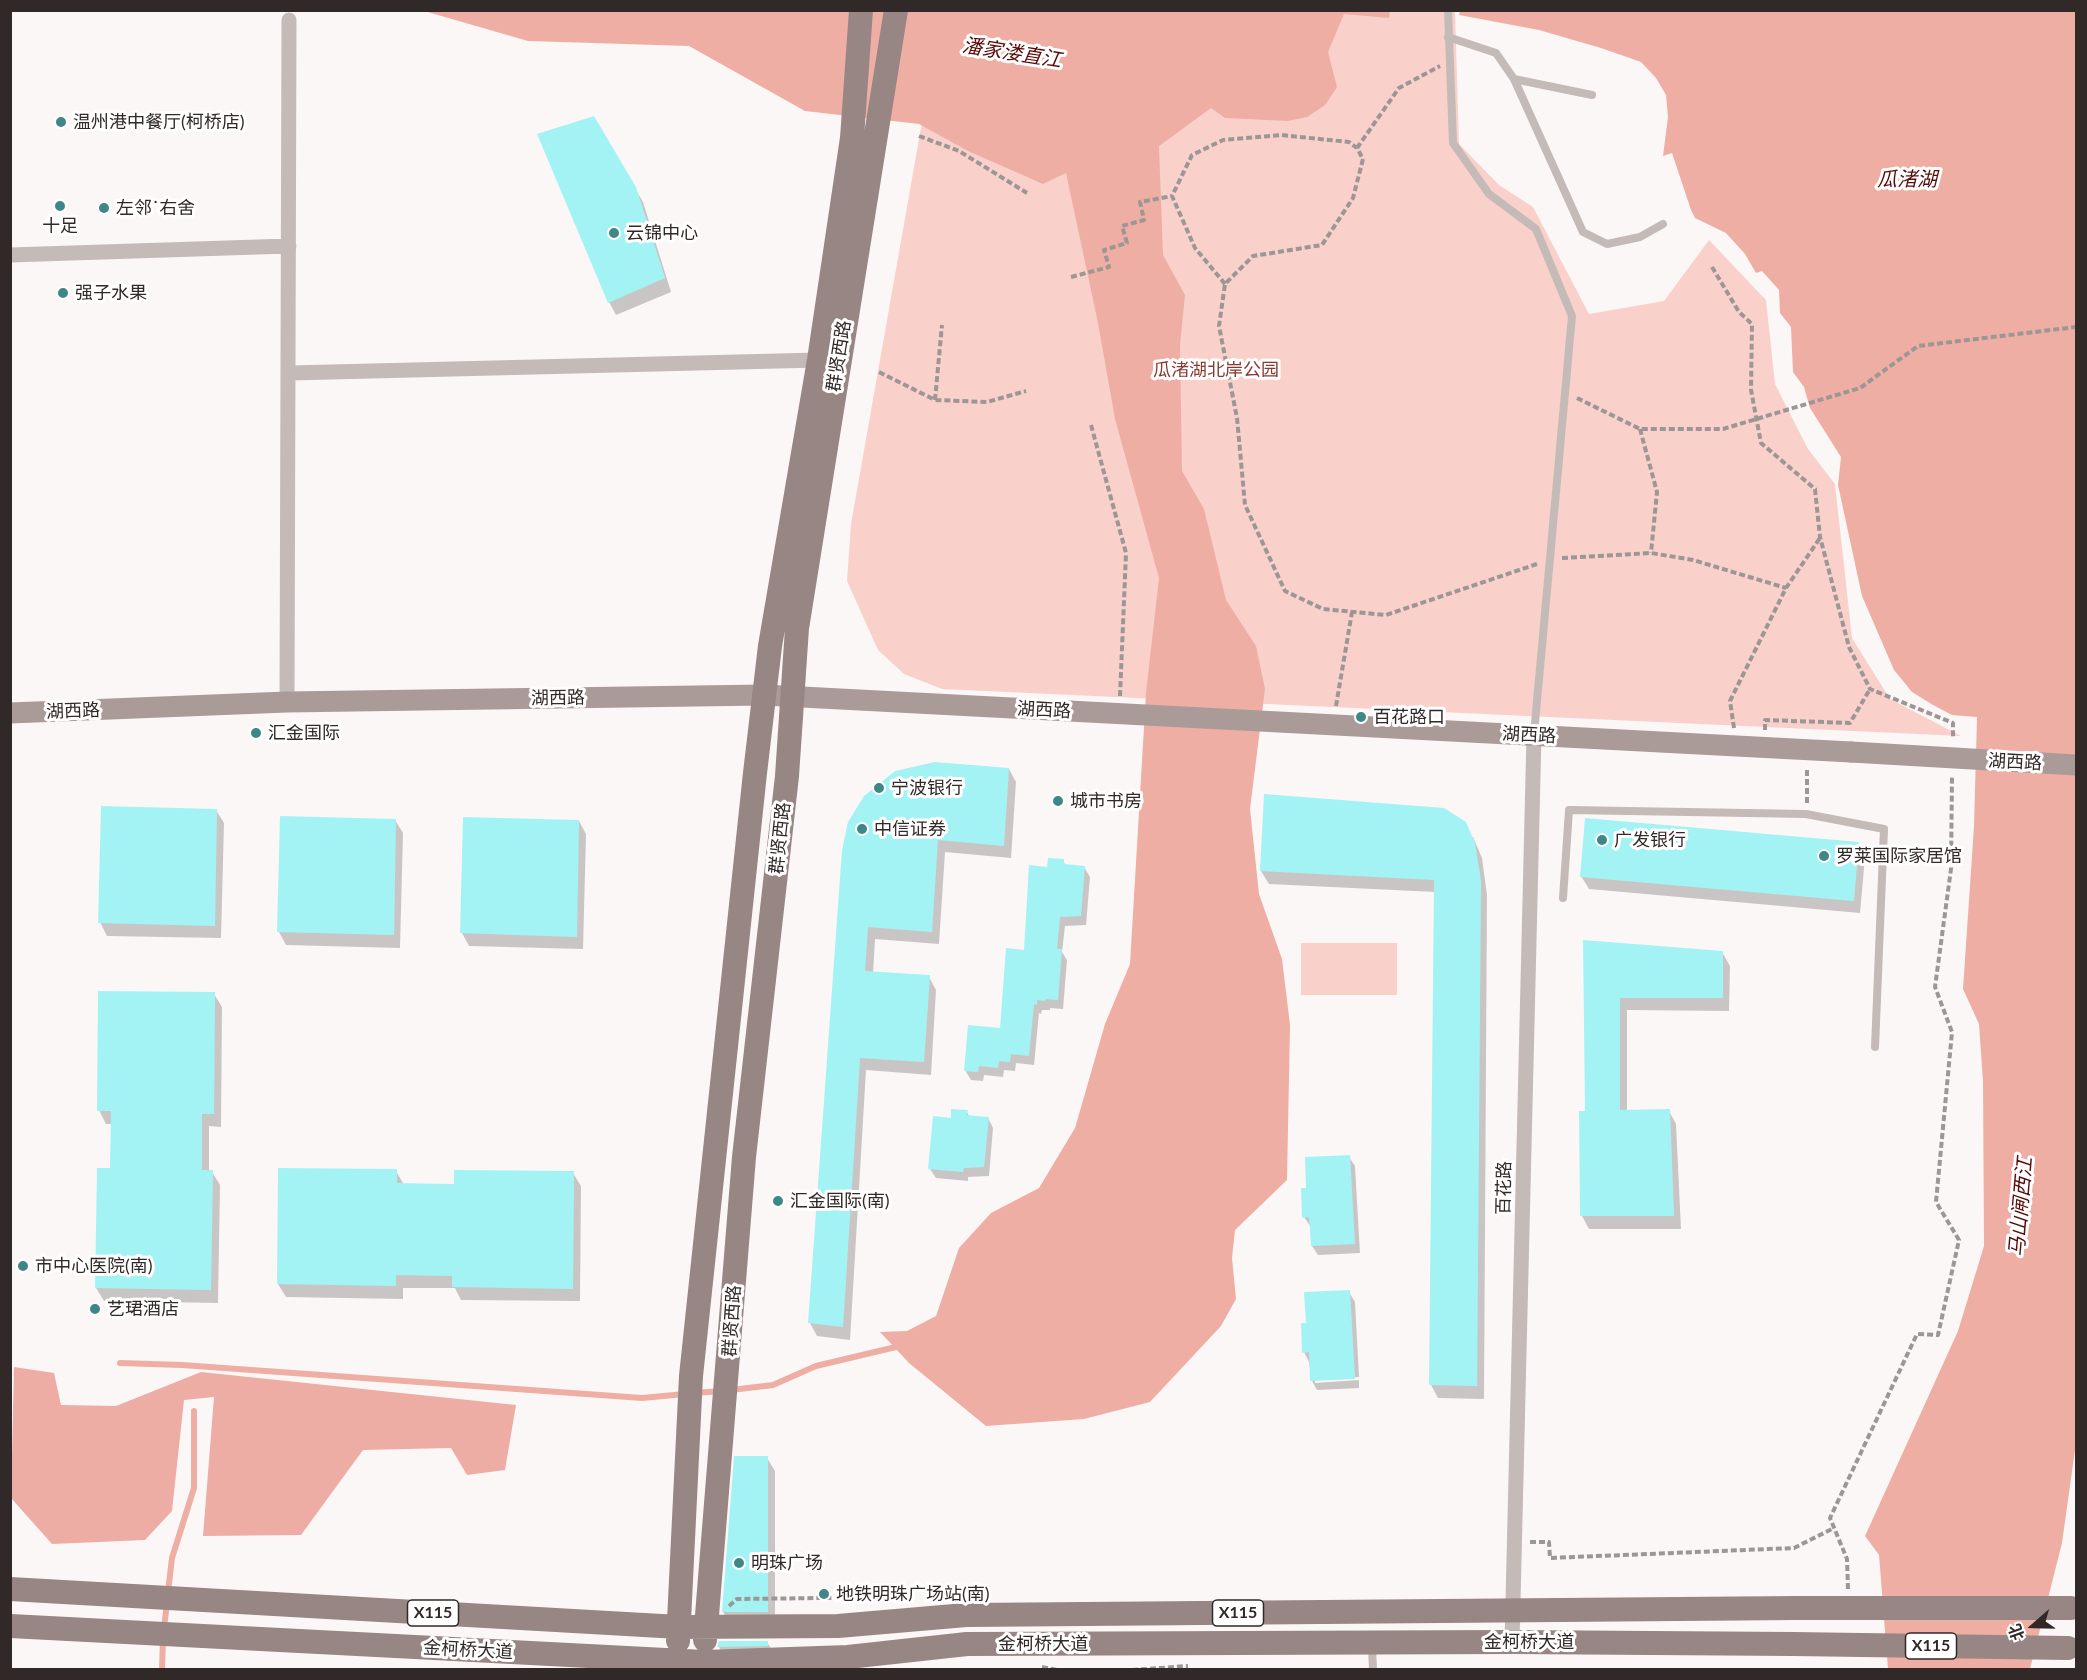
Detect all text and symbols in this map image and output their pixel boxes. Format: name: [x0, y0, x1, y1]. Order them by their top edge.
water label: 潘家溇直江: [961, 33, 1063, 73]
place label: 温州港中餐厅(柯桥店): [73, 111, 245, 133]
marker: 温州港中餐厅(柯桥店): [54, 115, 68, 129]
water label: 瓜渚湖: [1877, 168, 1937, 192]
place label: 左邻˙右舍: [116, 197, 195, 219]
marker: 十足: [53, 199, 67, 213]
marker: 左邻˙右舍: [97, 201, 111, 215]
place label: 十足: [42, 215, 78, 237]
place label: 云锦中心: [626, 222, 698, 244]
marker: 云锦中心: [607, 226, 621, 240]
place label: 强子水果: [75, 282, 147, 304]
marker: 强子水果: [56, 286, 70, 300]
street label: 群贤西路: [823, 319, 855, 393]
park label: 瓜渚湖北岸公园: [1153, 359, 1279, 381]
street label: 湖西路: [531, 687, 585, 709]
street label: 湖西路: [1016, 698, 1072, 722]
street label: 湖西路: [46, 699, 100, 723]
place label: 百花路口: [1373, 706, 1445, 728]
marker: 百花路口: [1354, 710, 1368, 724]
place label: 汇金国际: [268, 722, 340, 744]
street label: 湖西路: [1501, 723, 1557, 747]
marker: 汇金国际: [249, 726, 263, 740]
street label: 湖西路: [1987, 750, 2043, 774]
place label: 宁波银行: [891, 777, 963, 799]
marker: 宁波银行: [872, 781, 886, 795]
place label: 城市书房: [1070, 790, 1142, 812]
marker: 城市书房: [1051, 794, 1065, 808]
street label: 群贤西路: [765, 801, 795, 875]
place label: 中信证券: [874, 818, 946, 840]
marker: 中信证券: [855, 822, 869, 836]
place label: 广发银行: [1614, 829, 1686, 851]
marker: 广发银行: [1595, 833, 1609, 847]
place label: 罗莱国际家居馆: [1836, 845, 1962, 867]
marker: 罗莱国际家居馆: [1817, 849, 1831, 863]
water label: 马山闸西江: [2005, 1156, 2037, 1258]
street label: 百花路: [1493, 1161, 1515, 1215]
place label: 汇金国际(南): [790, 1190, 890, 1212]
marker: 汇金国际(南): [771, 1194, 785, 1208]
place label: 市中心医院(南): [35, 1255, 153, 1277]
marker: 市中心医院(南): [16, 1259, 30, 1273]
street label: 群贤西路: [719, 1284, 745, 1358]
place label: 艺珺酒店: [107, 1298, 179, 1320]
marker: 艺珺酒店: [88, 1302, 102, 1316]
place label: 明珠广场: [751, 1552, 823, 1574]
marker: 明珠广场: [732, 1556, 746, 1570]
place label: 地铁明珠广场站(南): [836, 1583, 990, 1605]
marker: 地铁明珠广场站(南): [817, 1587, 831, 1601]
north arrow: [2003, 1596, 2063, 1656]
road number: X115: [408, 1600, 458, 1626]
road number: X115: [1212, 1600, 1264, 1626]
text: 北: [2004, 1622, 2027, 1643]
street label: 金柯桥大道: [1484, 1631, 1574, 1653]
street label: 金柯桥大道: [998, 1633, 1088, 1655]
road number: X115: [1906, 1633, 1956, 1659]
street label: 金柯桥大道: [422, 1637, 514, 1663]

